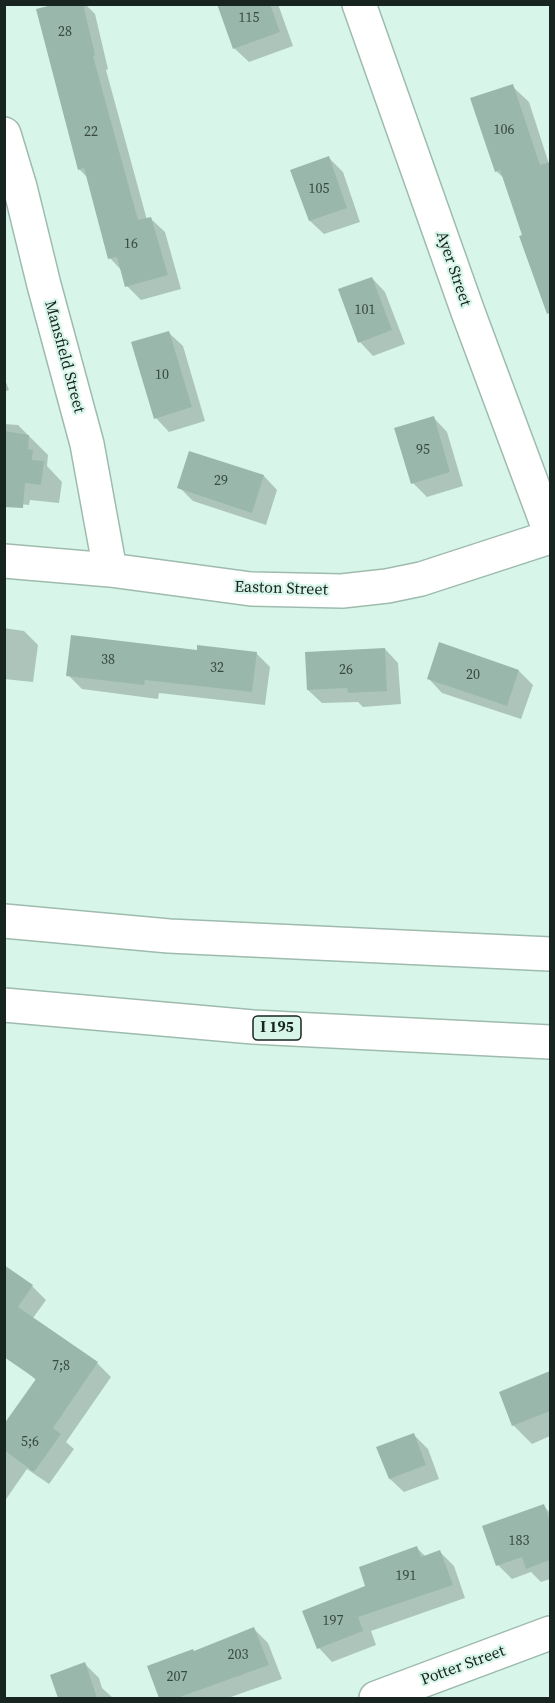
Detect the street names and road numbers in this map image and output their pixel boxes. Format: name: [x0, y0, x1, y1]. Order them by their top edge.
street label: Ayer Street: [431, 229, 475, 309]
street label: Mansfield Street: [40, 299, 88, 415]
street label: Easton Street: [234, 578, 328, 600]
road number: I 195: [253, 1016, 301, 1040]
street label: Potter Street: [418, 1642, 508, 1690]

